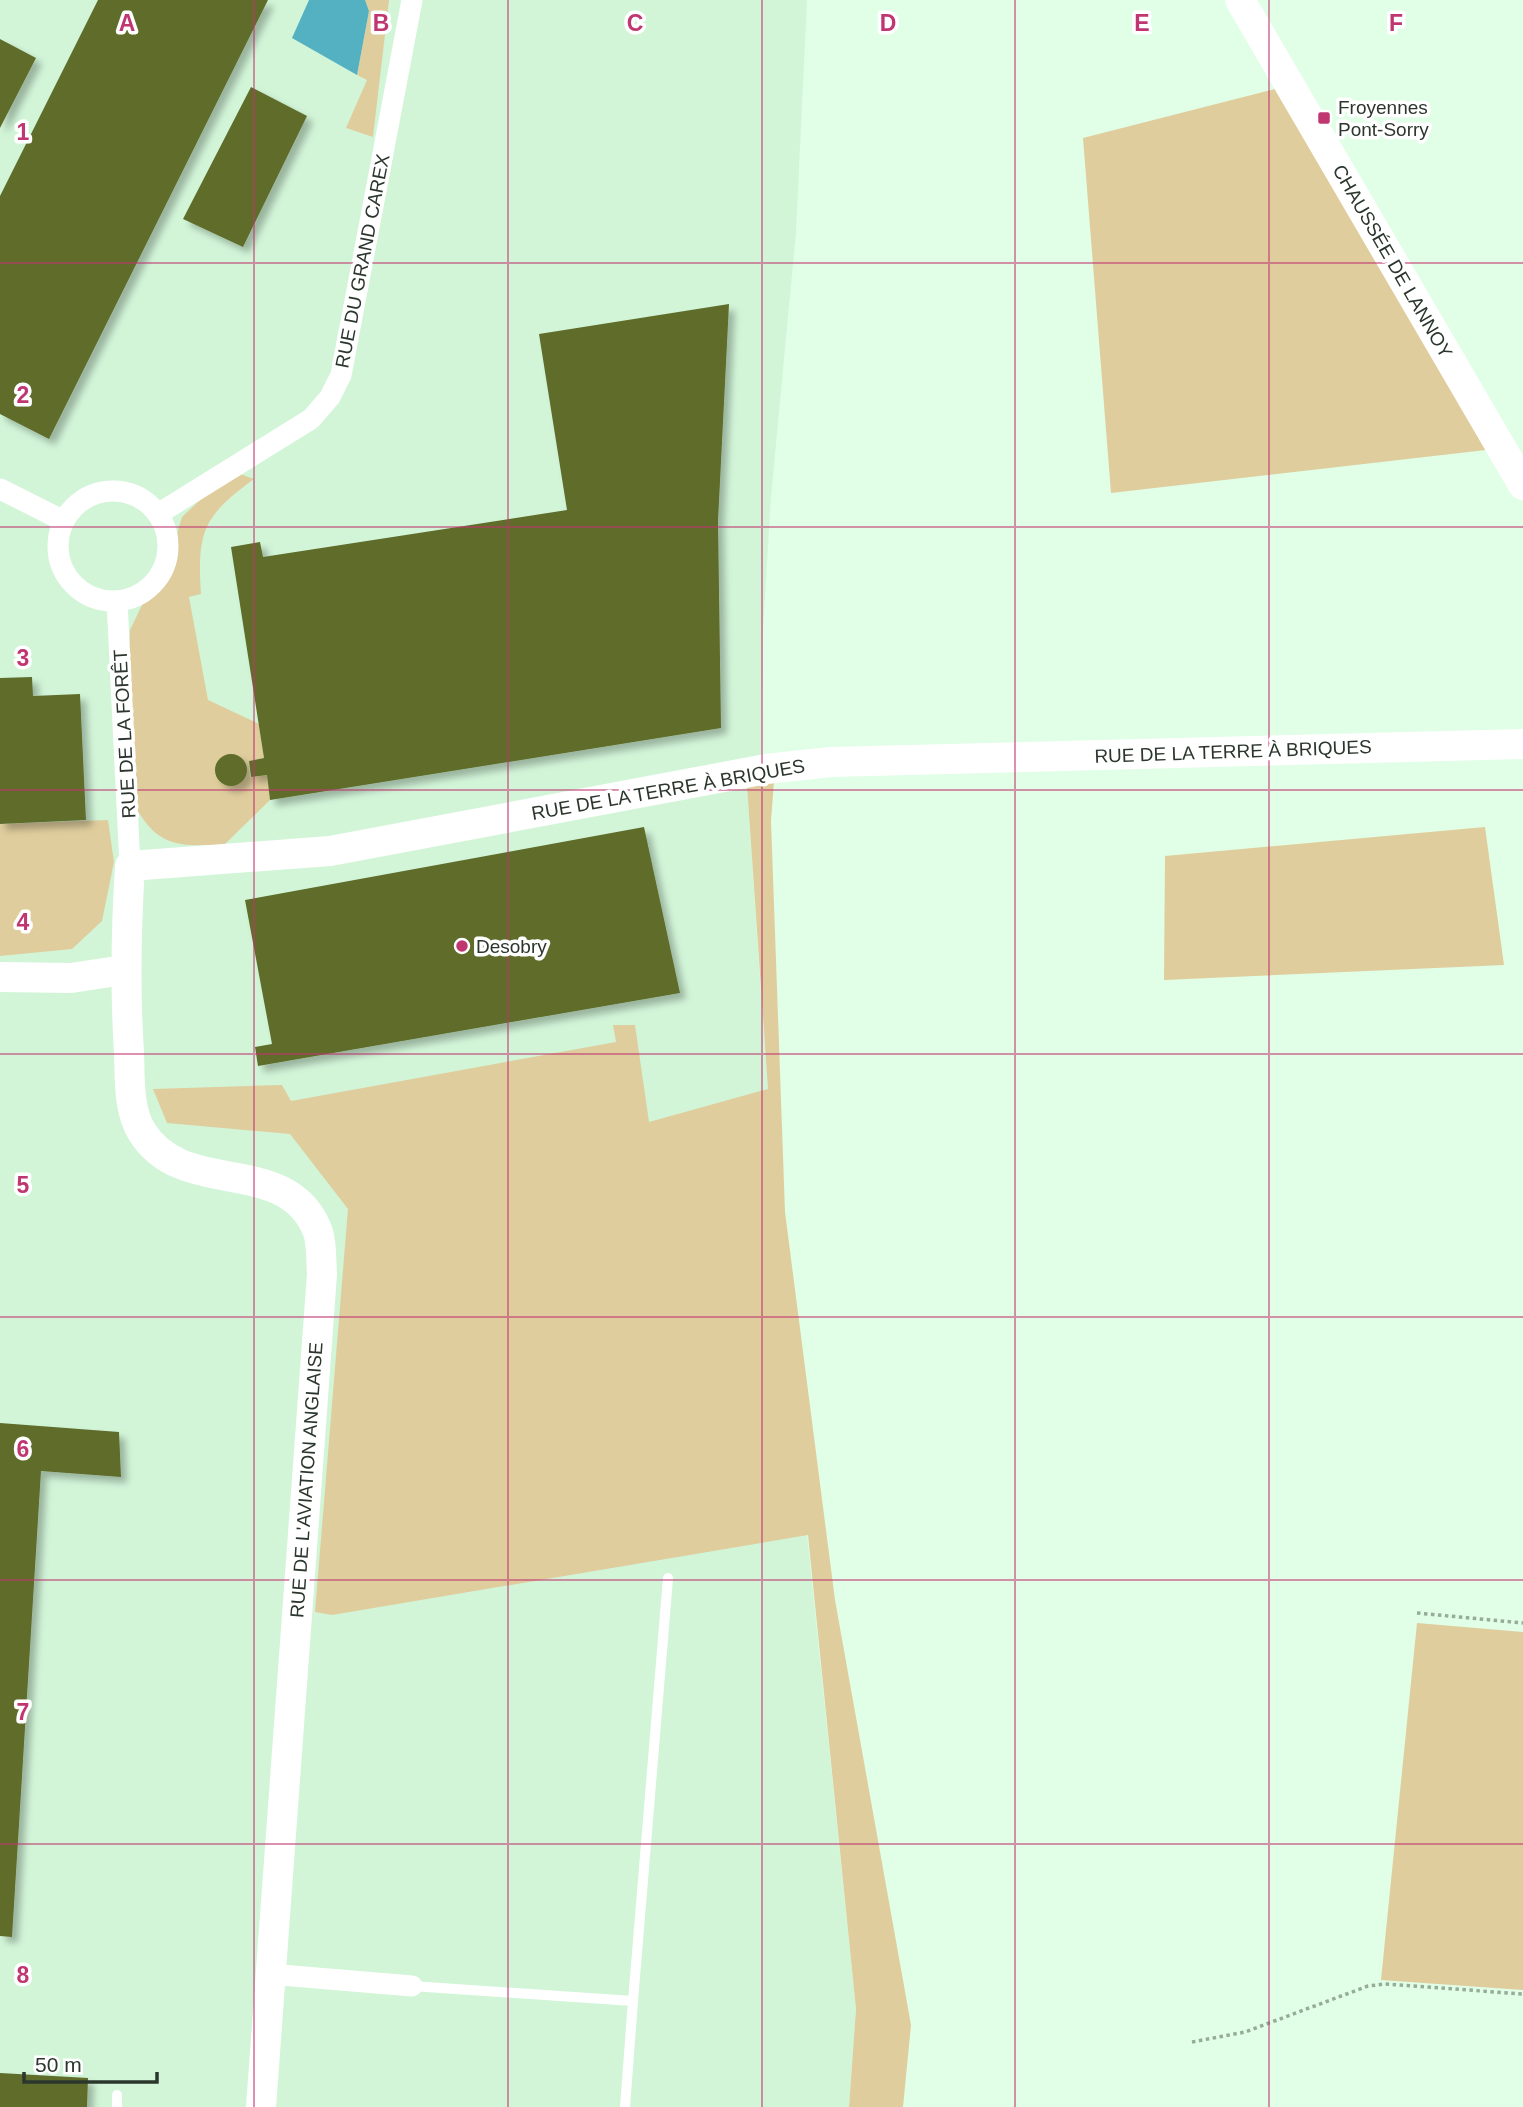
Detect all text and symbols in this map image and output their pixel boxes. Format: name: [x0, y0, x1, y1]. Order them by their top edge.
text: A: [119, 10, 135, 36]
text: B: [373, 10, 389, 36]
text: C: [627, 10, 643, 36]
text: D: [880, 10, 896, 36]
text: E: [1134, 10, 1150, 36]
text: F: [1389, 10, 1403, 36]
place label: Froyennes Pont-Sorry: [1338, 97, 1429, 140]
marker: Froyennes Pont-Sorry: [1316, 110, 1332, 126]
text: 1: [17, 119, 30, 145]
street label: RUE DU GRAND CAREX: [331, 152, 394, 370]
street label: CHAUSSÉE DE LANNOY: [1329, 161, 1457, 362]
text: 2: [17, 382, 29, 408]
text: 3: [17, 645, 29, 671]
street label: RUE DE LA FORÊT: [110, 649, 139, 819]
street label: RUE DE LA TERRE À BRIQUES: [1094, 736, 1372, 767]
street label: RUE DE LA TERRE À BRIQUES: [530, 755, 806, 824]
text: 4: [17, 909, 30, 935]
place label: Desobry: [476, 936, 547, 957]
marker: Desobry: [454, 938, 470, 954]
text: 5: [17, 1172, 30, 1198]
street label: RUE DE L'AVIATION ANGLAISE: [286, 1341, 327, 1619]
text: 6: [17, 1436, 29, 1462]
text: 7: [17, 1699, 29, 1725]
text: 8: [17, 1962, 30, 1988]
scale bar: [24, 2040, 158, 2084]
text: 50 m: [35, 2053, 82, 2076]

